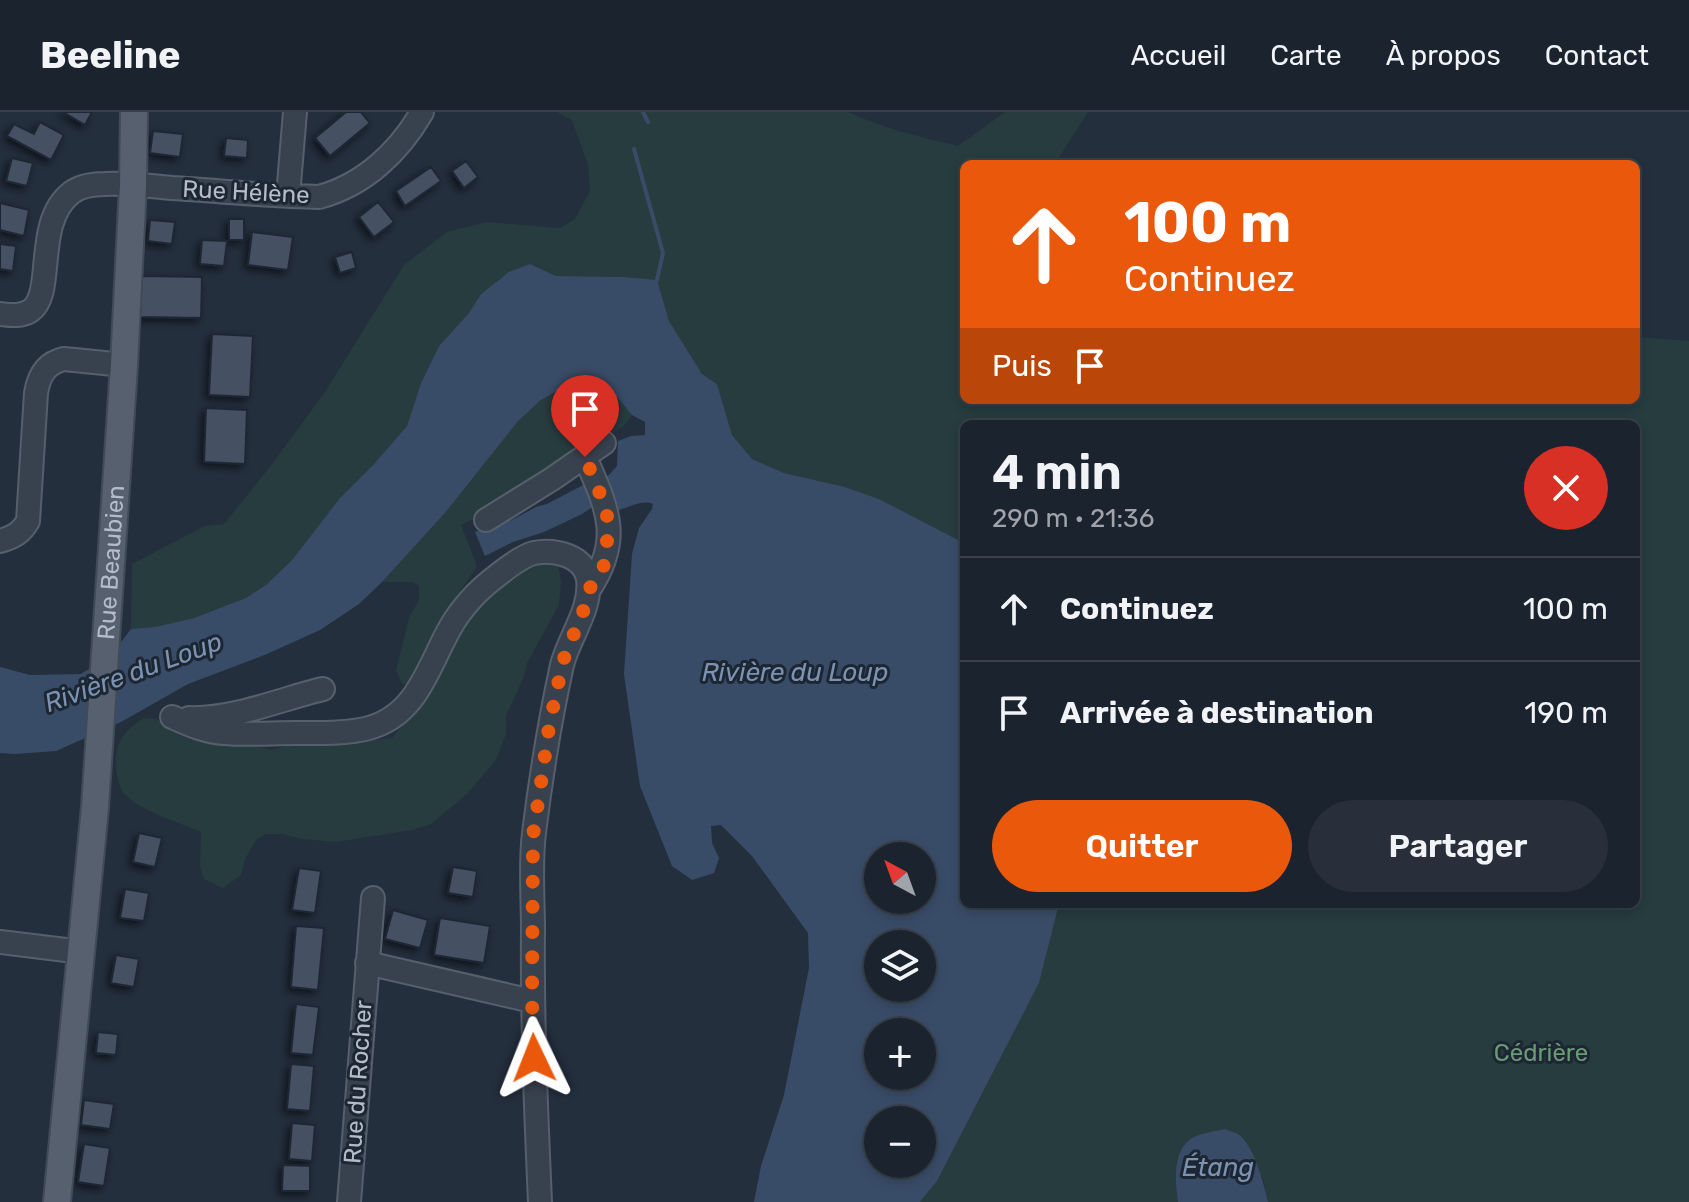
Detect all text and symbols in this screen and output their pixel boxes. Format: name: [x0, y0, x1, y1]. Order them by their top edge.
text: Beeline: [40, 32, 181, 78]
text: Accueil: [1131, 39, 1226, 72]
text: Carte: [1270, 39, 1342, 72]
text: À propos: [1386, 39, 1501, 72]
text: Contact: [1545, 39, 1649, 72]
street label: Rue Hélène: [182, 175, 310, 209]
text: 100 m: [1124, 190, 1291, 256]
icon: ahead: [992, 192, 1096, 296]
text: Continuez: [1124, 257, 1295, 300]
icon: arrive: [1068, 344, 1112, 388]
text: Puis: [992, 348, 1052, 384]
pin: [551, 375, 619, 457]
icon: arrive: [563, 387, 607, 431]
text: 4 min: [992, 444, 1122, 501]
button: close: [1524, 446, 1608, 530]
street label: Rue Beaubien: [92, 484, 130, 641]
text: 290 m · 21:36: [992, 503, 1154, 534]
icon: ahead: [992, 587, 1036, 631]
text: Continuez: [1060, 591, 1214, 627]
text: 100 m: [1523, 591, 1608, 627]
water label: Rivière du Loup: [40, 626, 226, 719]
water label: Rivière du Loup: [702, 657, 888, 688]
icon: arrive: [992, 691, 1036, 735]
text: Arrivée à destination: [1060, 695, 1374, 731]
text: 190 m: [1524, 695, 1608, 731]
button: Quitter: [992, 800, 1292, 892]
button: Partager: [1308, 800, 1608, 892]
north arrow: [864, 842, 936, 914]
map controls: [864, 842, 936, 1178]
button: layers: [864, 930, 936, 1002]
street label: Rue du Rocher: [338, 999, 378, 1165]
position arrow: [492, 1016, 576, 1100]
button: +: [864, 1018, 936, 1090]
park label: Cédrière: [1494, 1039, 1588, 1067]
button: −: [864, 1106, 936, 1178]
water label: Étang: [1182, 1152, 1254, 1183]

